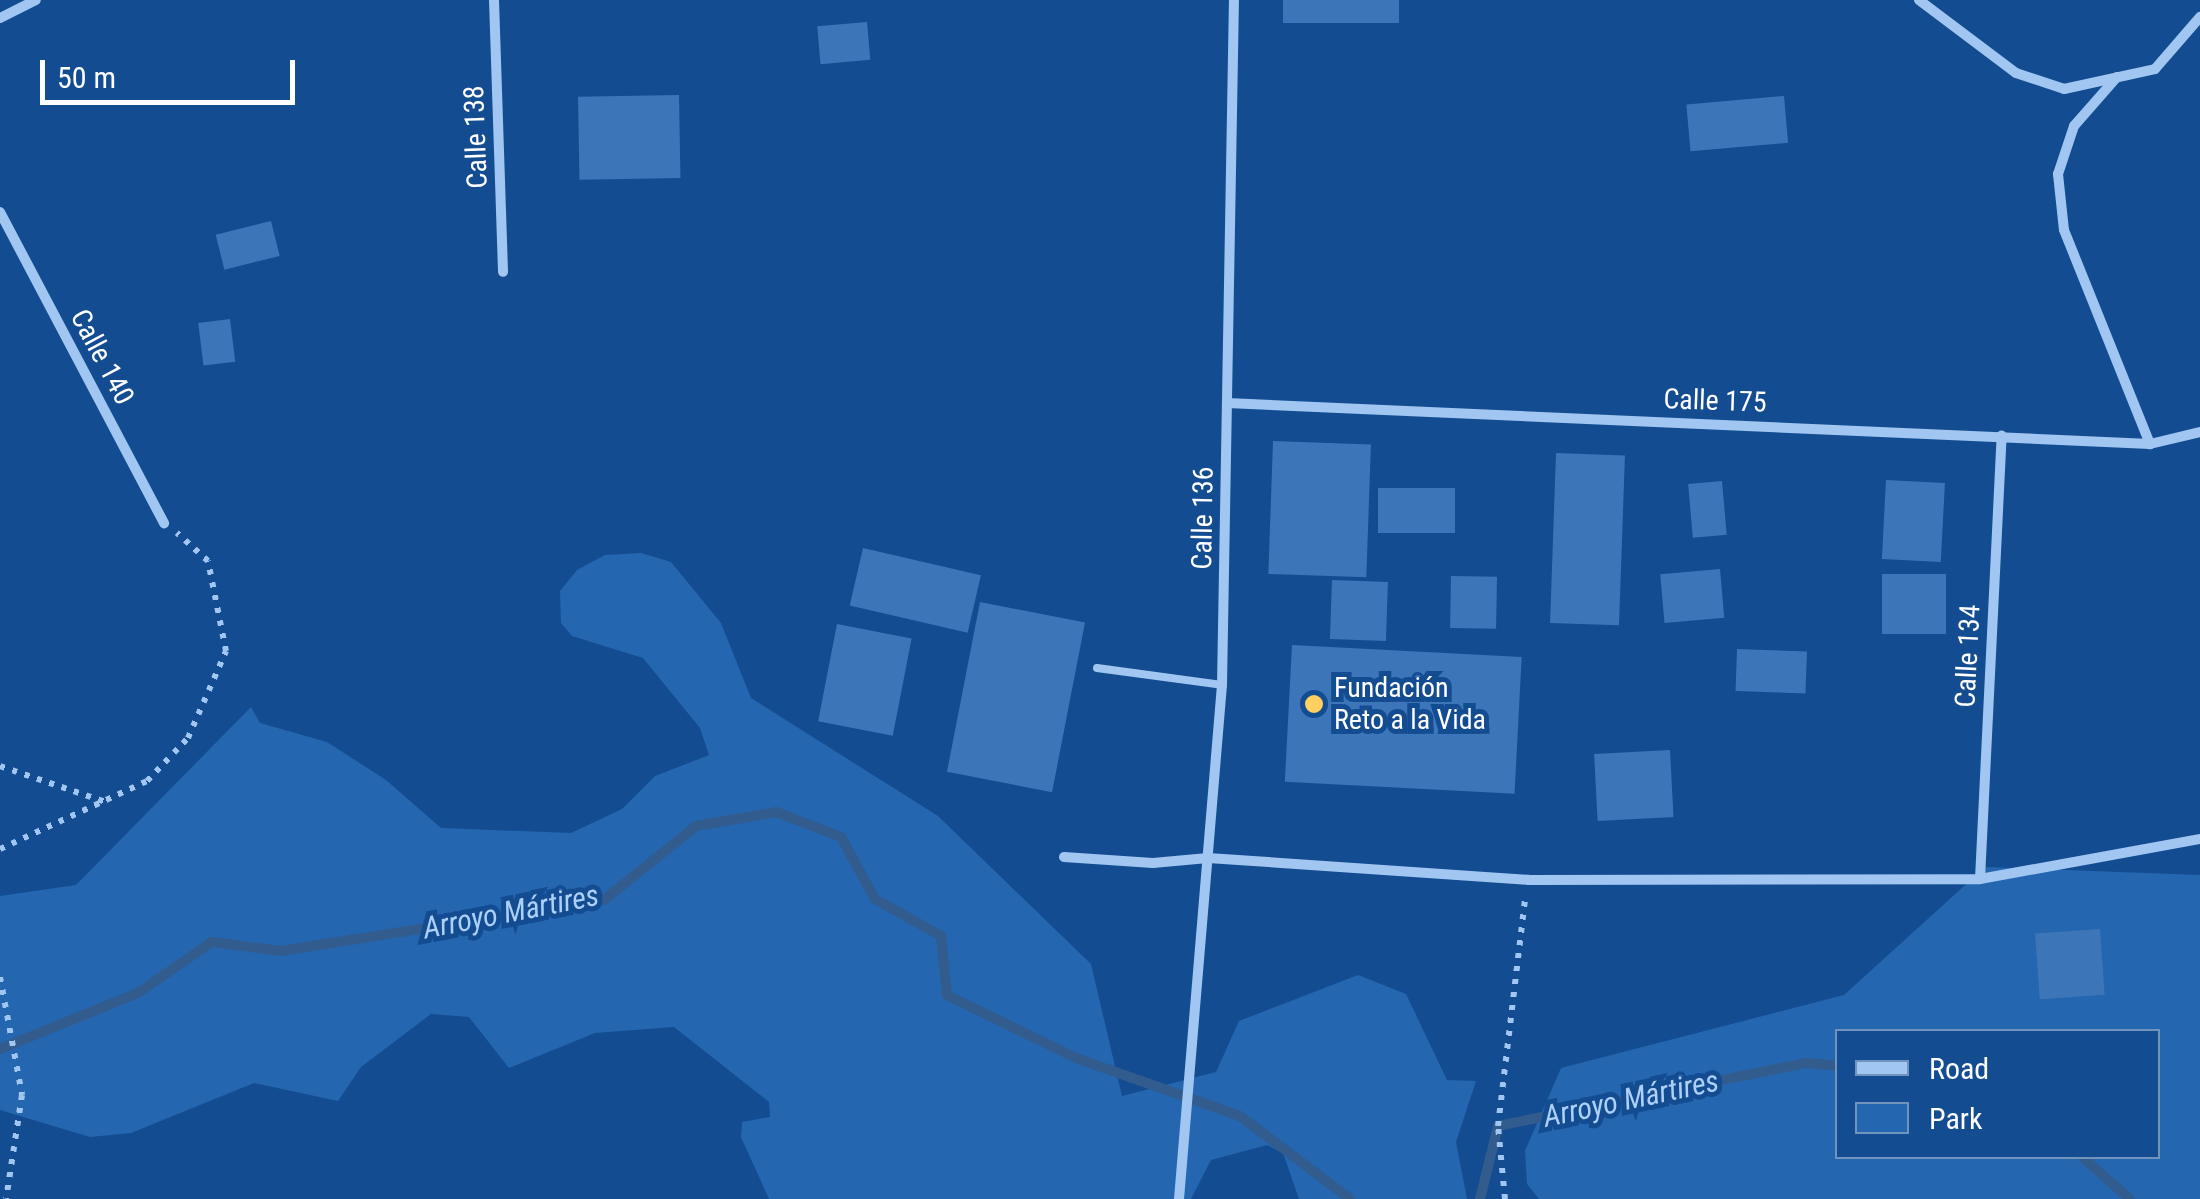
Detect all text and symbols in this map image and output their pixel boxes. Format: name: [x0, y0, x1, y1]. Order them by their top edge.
scale bar: [45, 40, 300, 102]
text: 50 m: [57, 60, 116, 95]
street label: Calle 138: [457, 85, 495, 189]
street label: Calle 140: [63, 304, 141, 410]
street label: Calle 175: [1663, 382, 1767, 420]
street label: Calle 136: [1185, 466, 1221, 570]
street label: Calle 134: [1949, 604, 1987, 708]
place label: Fundación Reto a la Vida: [1334, 671, 1486, 737]
marker: Fundación Reto a la Vida: [1303, 693, 1325, 715]
water label: Arroyo Mártires: [420, 877, 602, 947]
legend: [1835, 1029, 2160, 1159]
text: Road: [1929, 1051, 1989, 1086]
water label: Arroyo Mártires: [1540, 1063, 1722, 1135]
text: Park: [1929, 1101, 1983, 1136]

